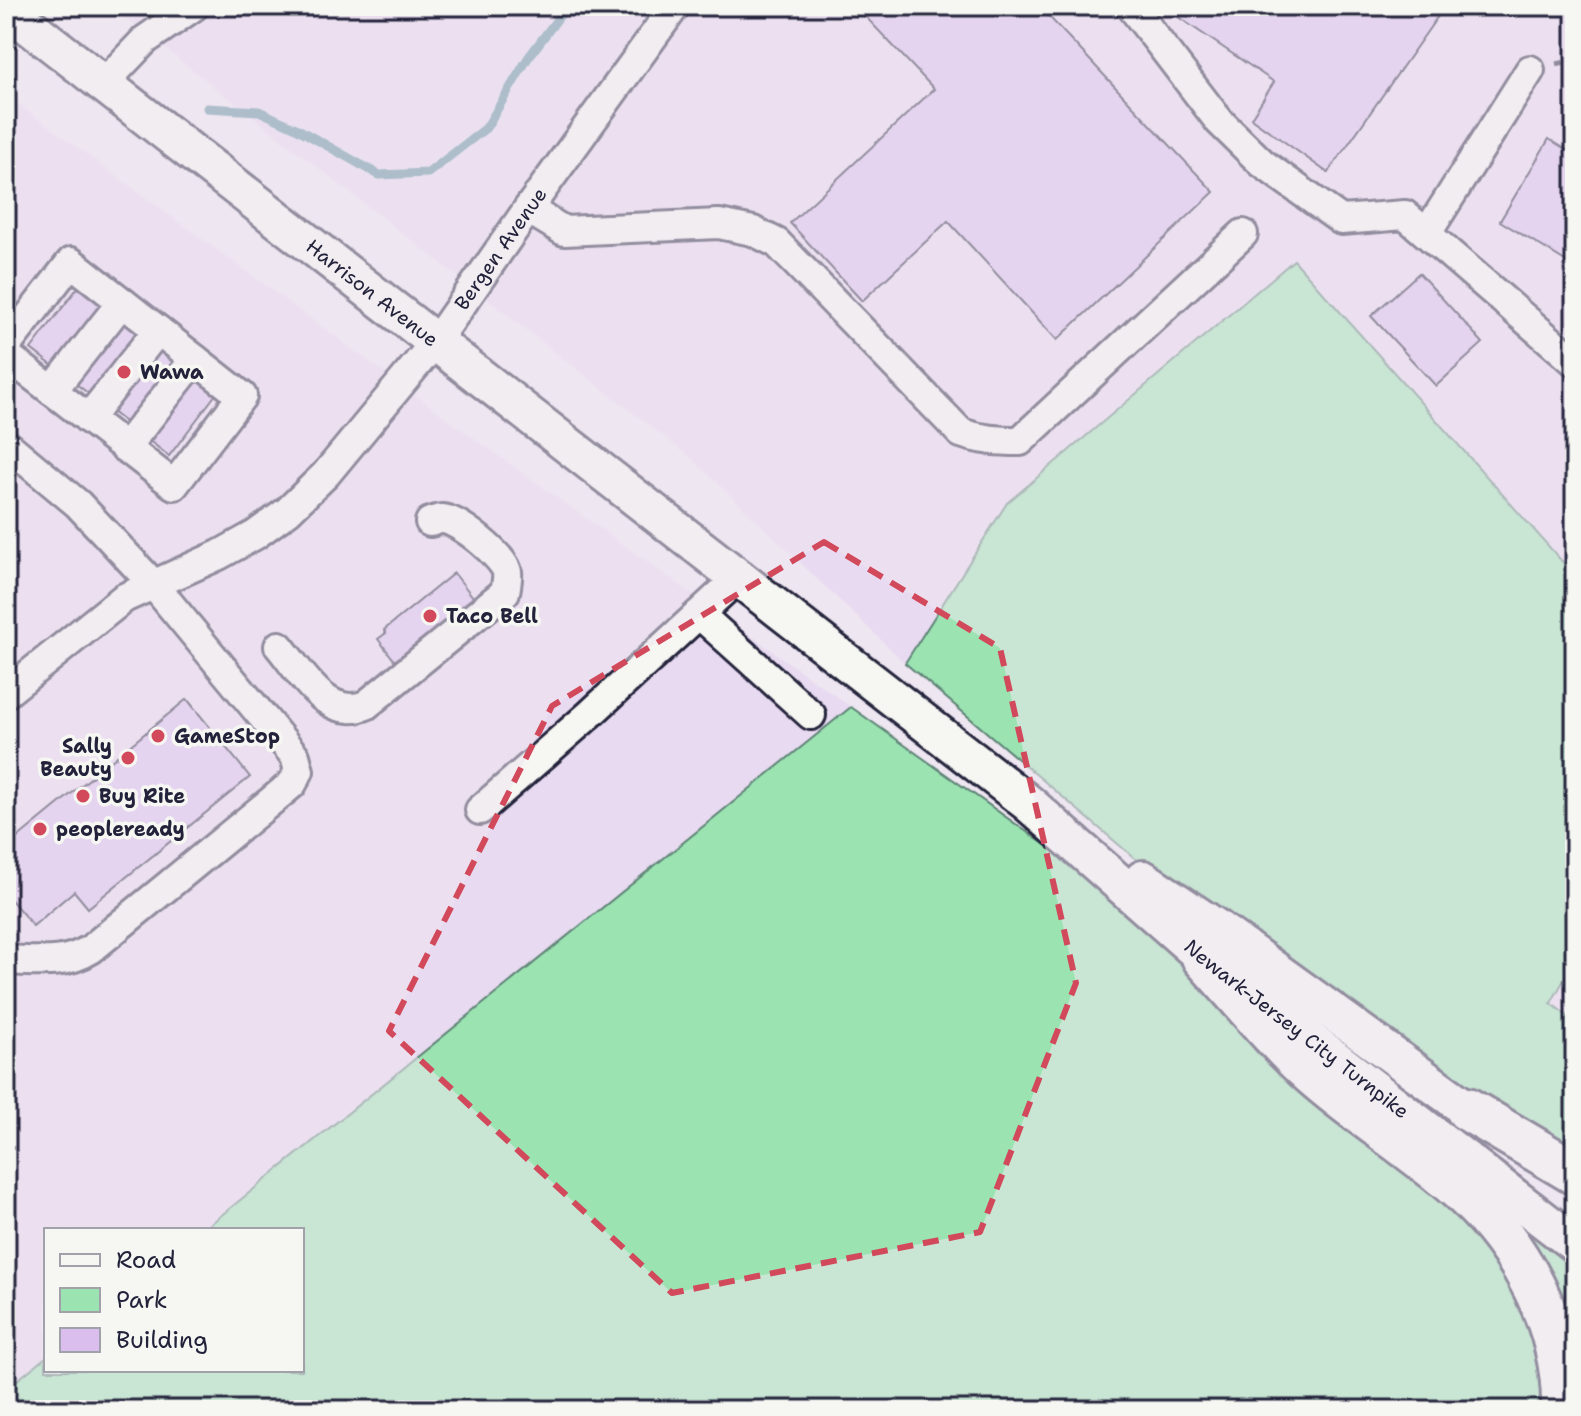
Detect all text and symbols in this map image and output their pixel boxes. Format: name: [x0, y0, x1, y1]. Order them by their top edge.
street label: Bergen Avenue: [449, 182, 552, 315]
street label: Harrison Avenue: [301, 233, 444, 353]
place label: Wawa: [140, 359, 204, 385]
marker: Wawa: [115, 363, 133, 381]
place label: Taco Bell: [446, 603, 538, 629]
marker: Taco Bell: [421, 607, 439, 625]
place label: GameStop: [174, 723, 280, 749]
marker: GameStop: [149, 727, 167, 745]
place label: Sally Beauty: [40, 733, 112, 782]
marker: Sally Beauty: [119, 749, 137, 767]
place label: Buy Rite: [99, 783, 185, 809]
marker: Buy Rite: [74, 787, 92, 805]
place label: peopleready: [56, 816, 185, 842]
marker: peopleready: [31, 820, 49, 838]
street label: Newark-Jersey City Turnpike: [1179, 933, 1414, 1124]
legend: [44, 1228, 304, 1372]
text: Road: [116, 1244, 176, 1276]
text: Park: [116, 1284, 168, 1316]
text: Building: [116, 1324, 208, 1356]

